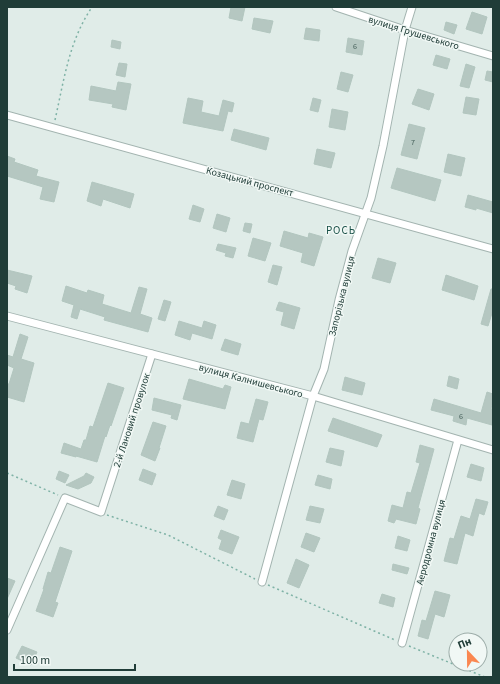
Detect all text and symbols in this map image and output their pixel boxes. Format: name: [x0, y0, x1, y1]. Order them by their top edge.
street label: вулиця Грушевського: [367, 12, 461, 53]
house number: 6: [353, 41, 357, 52]
house number: 7: [411, 137, 415, 148]
street label: Козацький проспект: [204, 164, 296, 201]
district label: РОСЬ: [326, 223, 356, 238]
street label: Запорізька вулиця: [325, 255, 359, 338]
street label: вулиця Калнишевського: [197, 360, 304, 402]
street label: 2-й Лановий провулок: [110, 371, 154, 469]
house number: 6: [459, 411, 463, 422]
street label: Аеродромна вулиця: [413, 498, 449, 587]
north arrow: [448, 632, 488, 672]
text: Пн: [455, 634, 474, 653]
scale bar: [14, 646, 135, 672]
text: 100 m: [20, 652, 50, 669]

